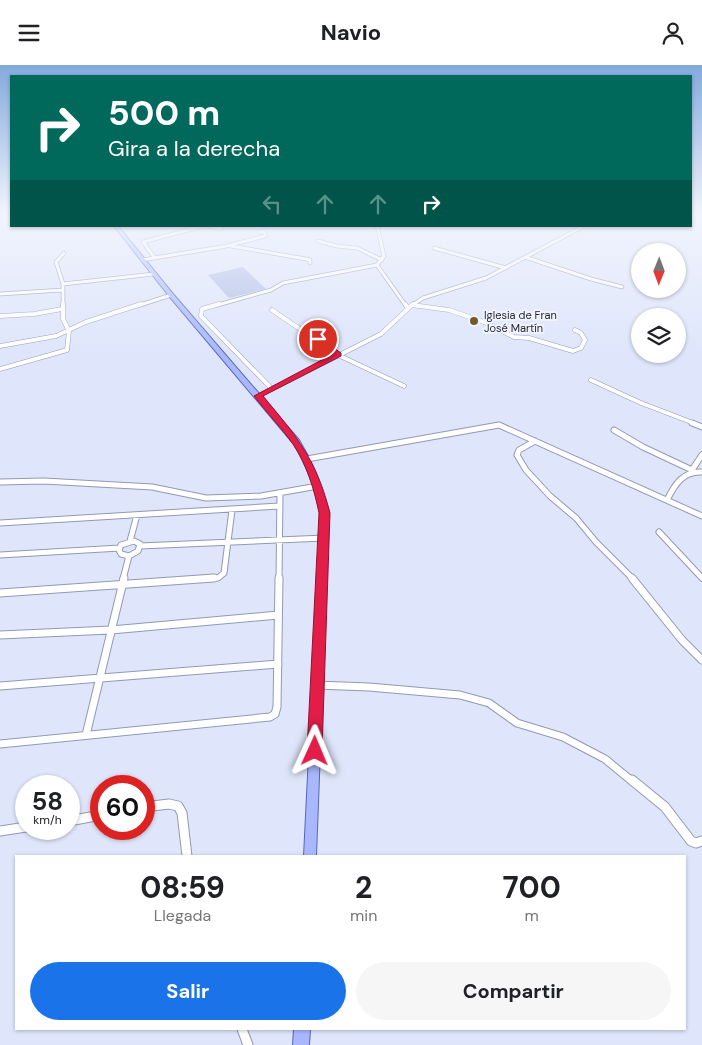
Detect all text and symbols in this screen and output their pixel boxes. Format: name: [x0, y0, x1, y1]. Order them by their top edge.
text: Navio: [321, 18, 381, 47]
icon: menu: [15, 19, 43, 47]
icon: person: [659, 19, 687, 47]
text: 500 m: [108, 90, 220, 136]
icon: right: [25, 95, 90, 160]
text: Gira a la derecha: [108, 134, 280, 163]
icon: left: [258, 190, 286, 218]
icon: ahead: [311, 190, 339, 218]
icon: ahead: [364, 190, 392, 218]
icon: right: [417, 190, 445, 218]
north arrow: [631, 243, 686, 297]
map controls: [631, 243, 686, 363]
place label: Iglesia de Fran José Martín: [484, 308, 557, 335]
button: layers: [631, 308, 686, 363]
marker: Iglesia de Fran José Martín: [468, 315, 480, 327]
pin: [297, 318, 339, 360]
icon: arrive: [304, 325, 332, 353]
position arrow: [288, 724, 340, 776]
speed limit sign: 60: [90, 775, 155, 840]
text: 58: [32, 785, 63, 818]
text: km/h: [33, 812, 62, 828]
text: 08:59: [140, 868, 225, 907]
text: 2: [355, 868, 372, 907]
text: 700: [503, 868, 561, 907]
text: Llegada: [154, 905, 211, 926]
text: min: [350, 905, 377, 926]
text: m: [525, 905, 539, 926]
button: Salir: [30, 962, 346, 1020]
button: Compartir: [356, 962, 671, 1020]

